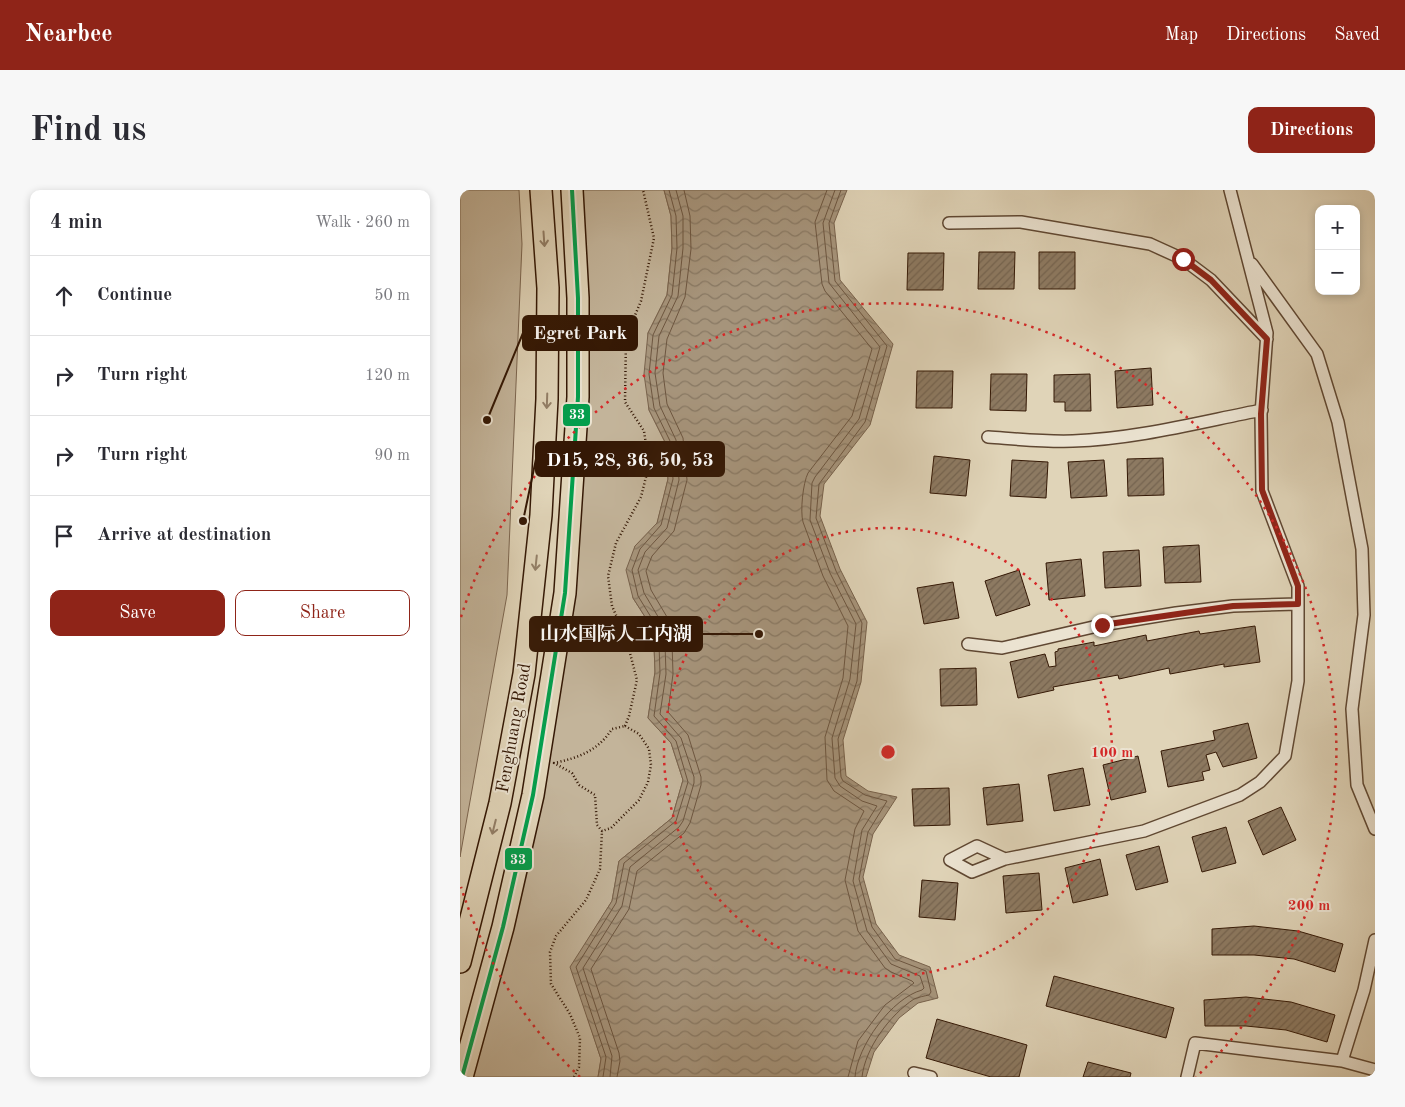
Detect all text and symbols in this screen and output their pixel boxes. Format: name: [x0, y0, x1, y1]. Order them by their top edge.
text: Nearbee: [25, 23, 113, 47]
text: Map: [1165, 26, 1198, 44]
text: Directions: [1226, 26, 1306, 44]
text: Saved: [1334, 26, 1380, 44]
button: Directions: [1248, 107, 1375, 153]
text: Find us: [30, 113, 146, 148]
map controls: [1315, 205, 1360, 295]
button: +: [1315, 205, 1360, 250]
text: 4 min: [50, 212, 103, 233]
text: Walk · 260 m: [315, 215, 410, 231]
one-way arrow: [540, 230, 549, 246]
route start: [1172, 248, 1195, 271]
button: −: [1315, 250, 1360, 295]
icon: ahead: [50, 282, 78, 310]
text: Continue: [97, 286, 172, 305]
text: 50 m: [374, 288, 410, 304]
callout: Egret Park: [523, 316, 637, 350]
text: Egret Park: [533, 325, 627, 344]
icon: right: [50, 362, 78, 390]
text: Turn right: [97, 366, 187, 385]
text: 120 m: [365, 368, 410, 384]
one-way arrow: [542, 392, 552, 409]
line badge: 33: [562, 403, 591, 427]
text: 33: [569, 408, 585, 422]
icon: right: [50, 442, 78, 470]
callout: D15, 28, 36, 50, 53: [536, 442, 724, 476]
text: Turn right: [97, 446, 187, 465]
text: 90 m: [374, 448, 410, 464]
text: D15, 28, 36, 50, 53: [546, 452, 714, 471]
icon: arrive: [50, 522, 78, 550]
text: Arrive at destination: [97, 526, 271, 545]
one-way arrow: [531, 555, 541, 571]
button: Save: [50, 590, 225, 636]
button: Share: [235, 590, 410, 636]
route end: [1091, 614, 1114, 637]
callout: 山水国际人工内湖: [530, 617, 702, 651]
text: 山水国际人工内湖: [540, 623, 692, 645]
street label: Fenghuang Road: [494, 662, 534, 794]
centre of rings: [879, 743, 897, 761]
text: 100 m: [1091, 746, 1133, 761]
one-way arrow: [489, 818, 498, 834]
line badge: 33: [504, 847, 533, 871]
text: 33: [510, 853, 526, 867]
text: 200 m: [1288, 899, 1330, 914]

